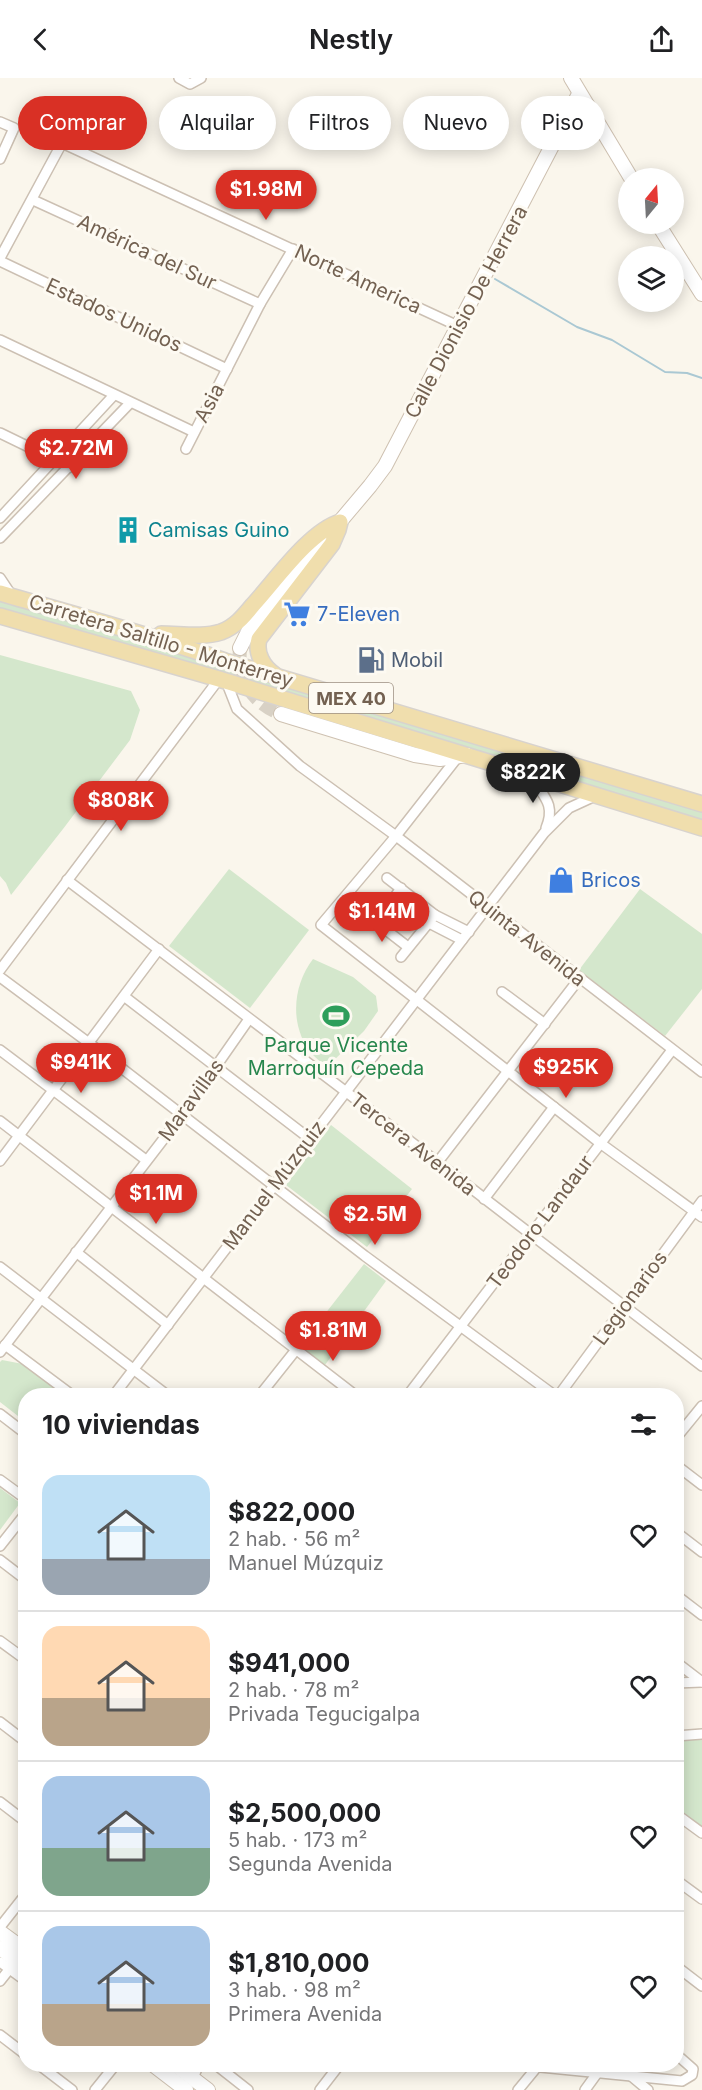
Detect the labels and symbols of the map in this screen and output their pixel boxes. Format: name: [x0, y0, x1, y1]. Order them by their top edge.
north arrow: [618, 168, 684, 234]
pin: $1.98M: [217, 170, 315, 221]
street label: Calle Dionisio De Herrera: [400, 202, 532, 422]
street label: América del Sur: [74, 209, 221, 295]
street label: Norte America: [291, 239, 425, 319]
street label: Estados Unidos: [42, 273, 186, 357]
street label: Asia: [189, 380, 229, 426]
pin: $2.72M: [27, 429, 125, 480]
building icon: Camisas Guino: [113, 515, 143, 545]
place label: Camisas Guino: [148, 518, 290, 542]
street label: Carretera Saltillo - Monterrey: [26, 589, 296, 693]
supermarket icon: 7-Eleven: [282, 599, 312, 629]
place label: 7-Eleven: [317, 602, 400, 626]
fuel station icon: Mobil: [356, 645, 386, 675]
place label: Mobil: [391, 648, 443, 672]
road number: MEX 40: [309, 683, 393, 713]
pin: $822K: [491, 753, 575, 804]
pin: $808K: [79, 781, 163, 832]
shop icon: Bricos: [546, 865, 576, 895]
place label: Bricos: [581, 868, 641, 892]
street label: Quinta Avenida: [464, 885, 590, 991]
pin: $1.14M: [333, 892, 431, 943]
sports icon: Parque Vicente Marroquín Cepeda: [321, 1001, 351, 1031]
place label: Parque Vicente Marroquín Cepeda: [248, 1033, 424, 1080]
pin: $941K: [39, 1043, 123, 1094]
pin: $925K: [524, 1048, 608, 1099]
street label: Maravillas: [153, 1054, 229, 1146]
street label: Tercera Avenida: [345, 1088, 481, 1200]
street label: Manuel Múzquiz: [218, 1116, 330, 1254]
street label: Teodoro Landaur: [482, 1150, 598, 1294]
pin: $1.1M: [114, 1174, 198, 1225]
pin: $2.5M: [333, 1195, 417, 1246]
street label: Legionarios: [588, 1246, 672, 1350]
pin: $1.81M: [284, 1311, 382, 1362]

